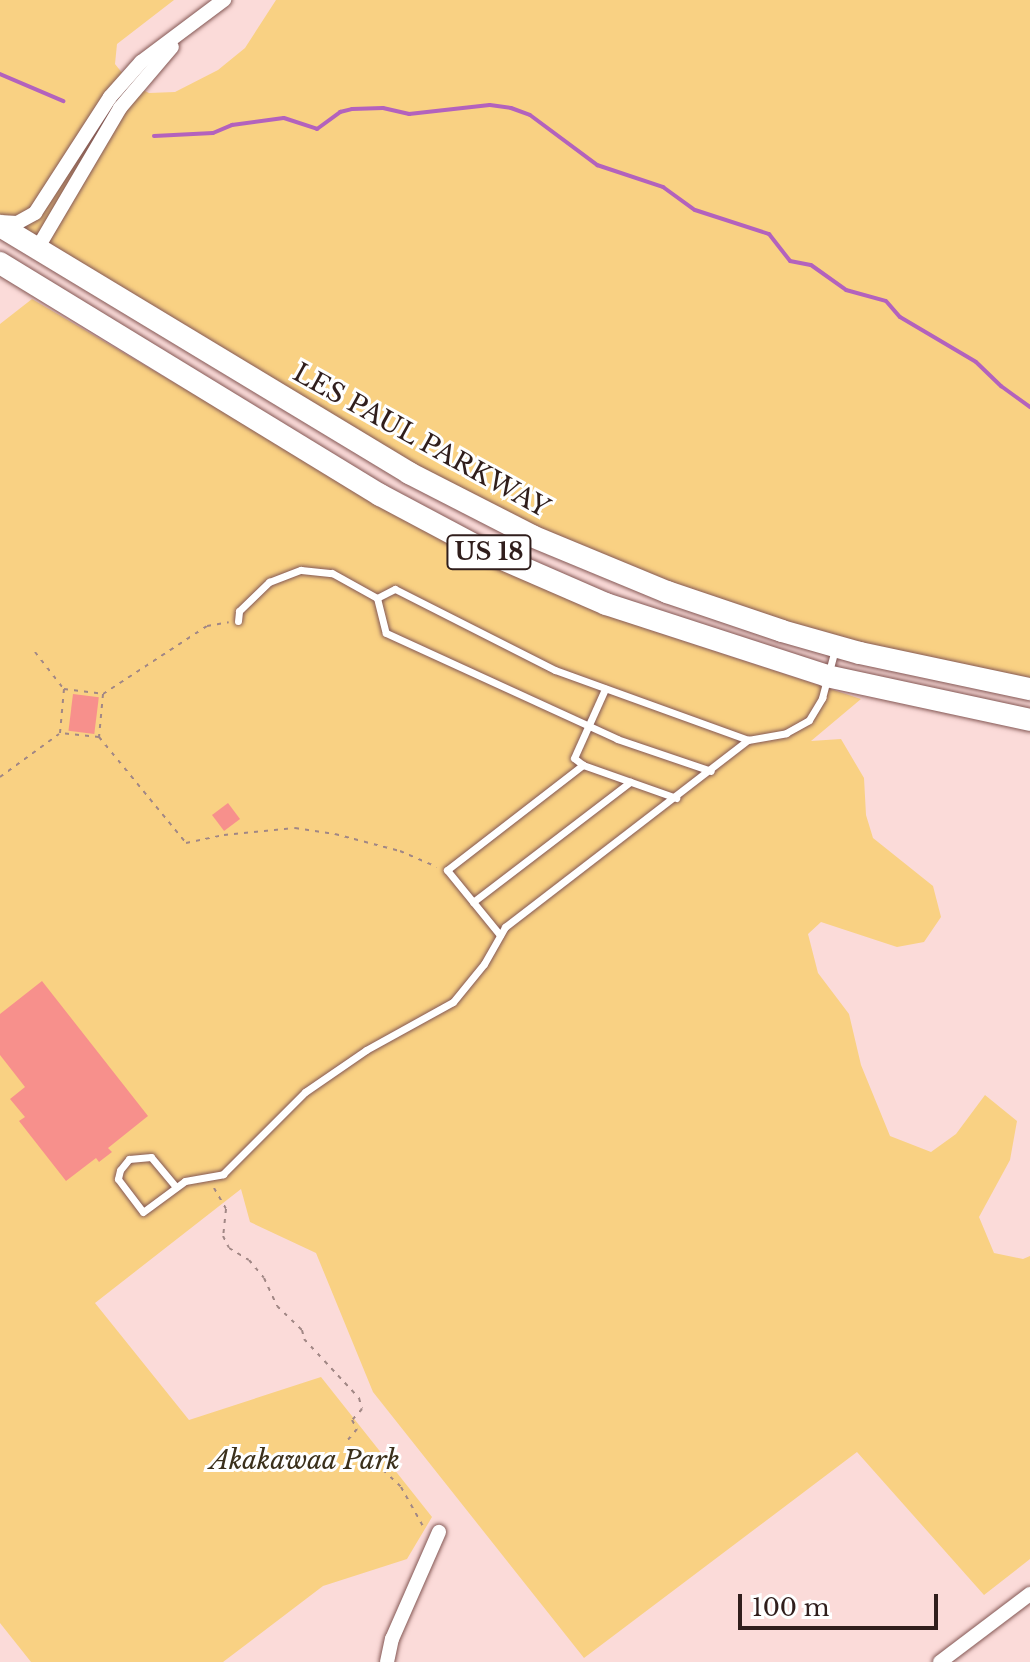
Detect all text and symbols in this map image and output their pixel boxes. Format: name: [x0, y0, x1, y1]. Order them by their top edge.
street label: LES PAUL PARKWAY: [287, 357, 555, 525]
road number: US 18: [445, 532, 533, 572]
park label: Akakawaa Park: [210, 1445, 400, 1477]
scale bar: [742, 1578, 942, 1628]
text: 100 m: [752, 1593, 830, 1622]

